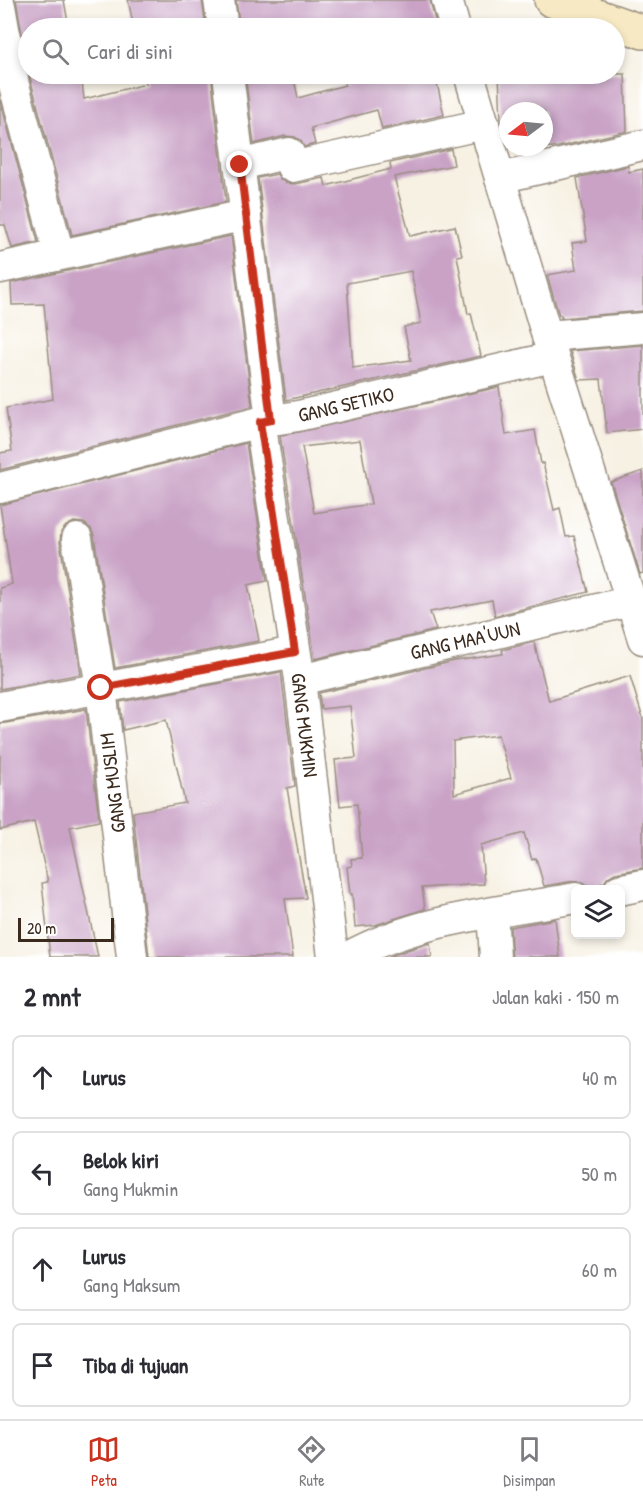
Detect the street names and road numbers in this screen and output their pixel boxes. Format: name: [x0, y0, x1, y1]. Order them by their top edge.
street label: GANG SETIKO: [295, 380, 397, 428]
street label: GANG MAA'UUN: [408, 614, 522, 666]
street label: GANG MUKMIN: [285, 671, 325, 779]
street label: GANG MUSLIM: [92, 732, 132, 834]

